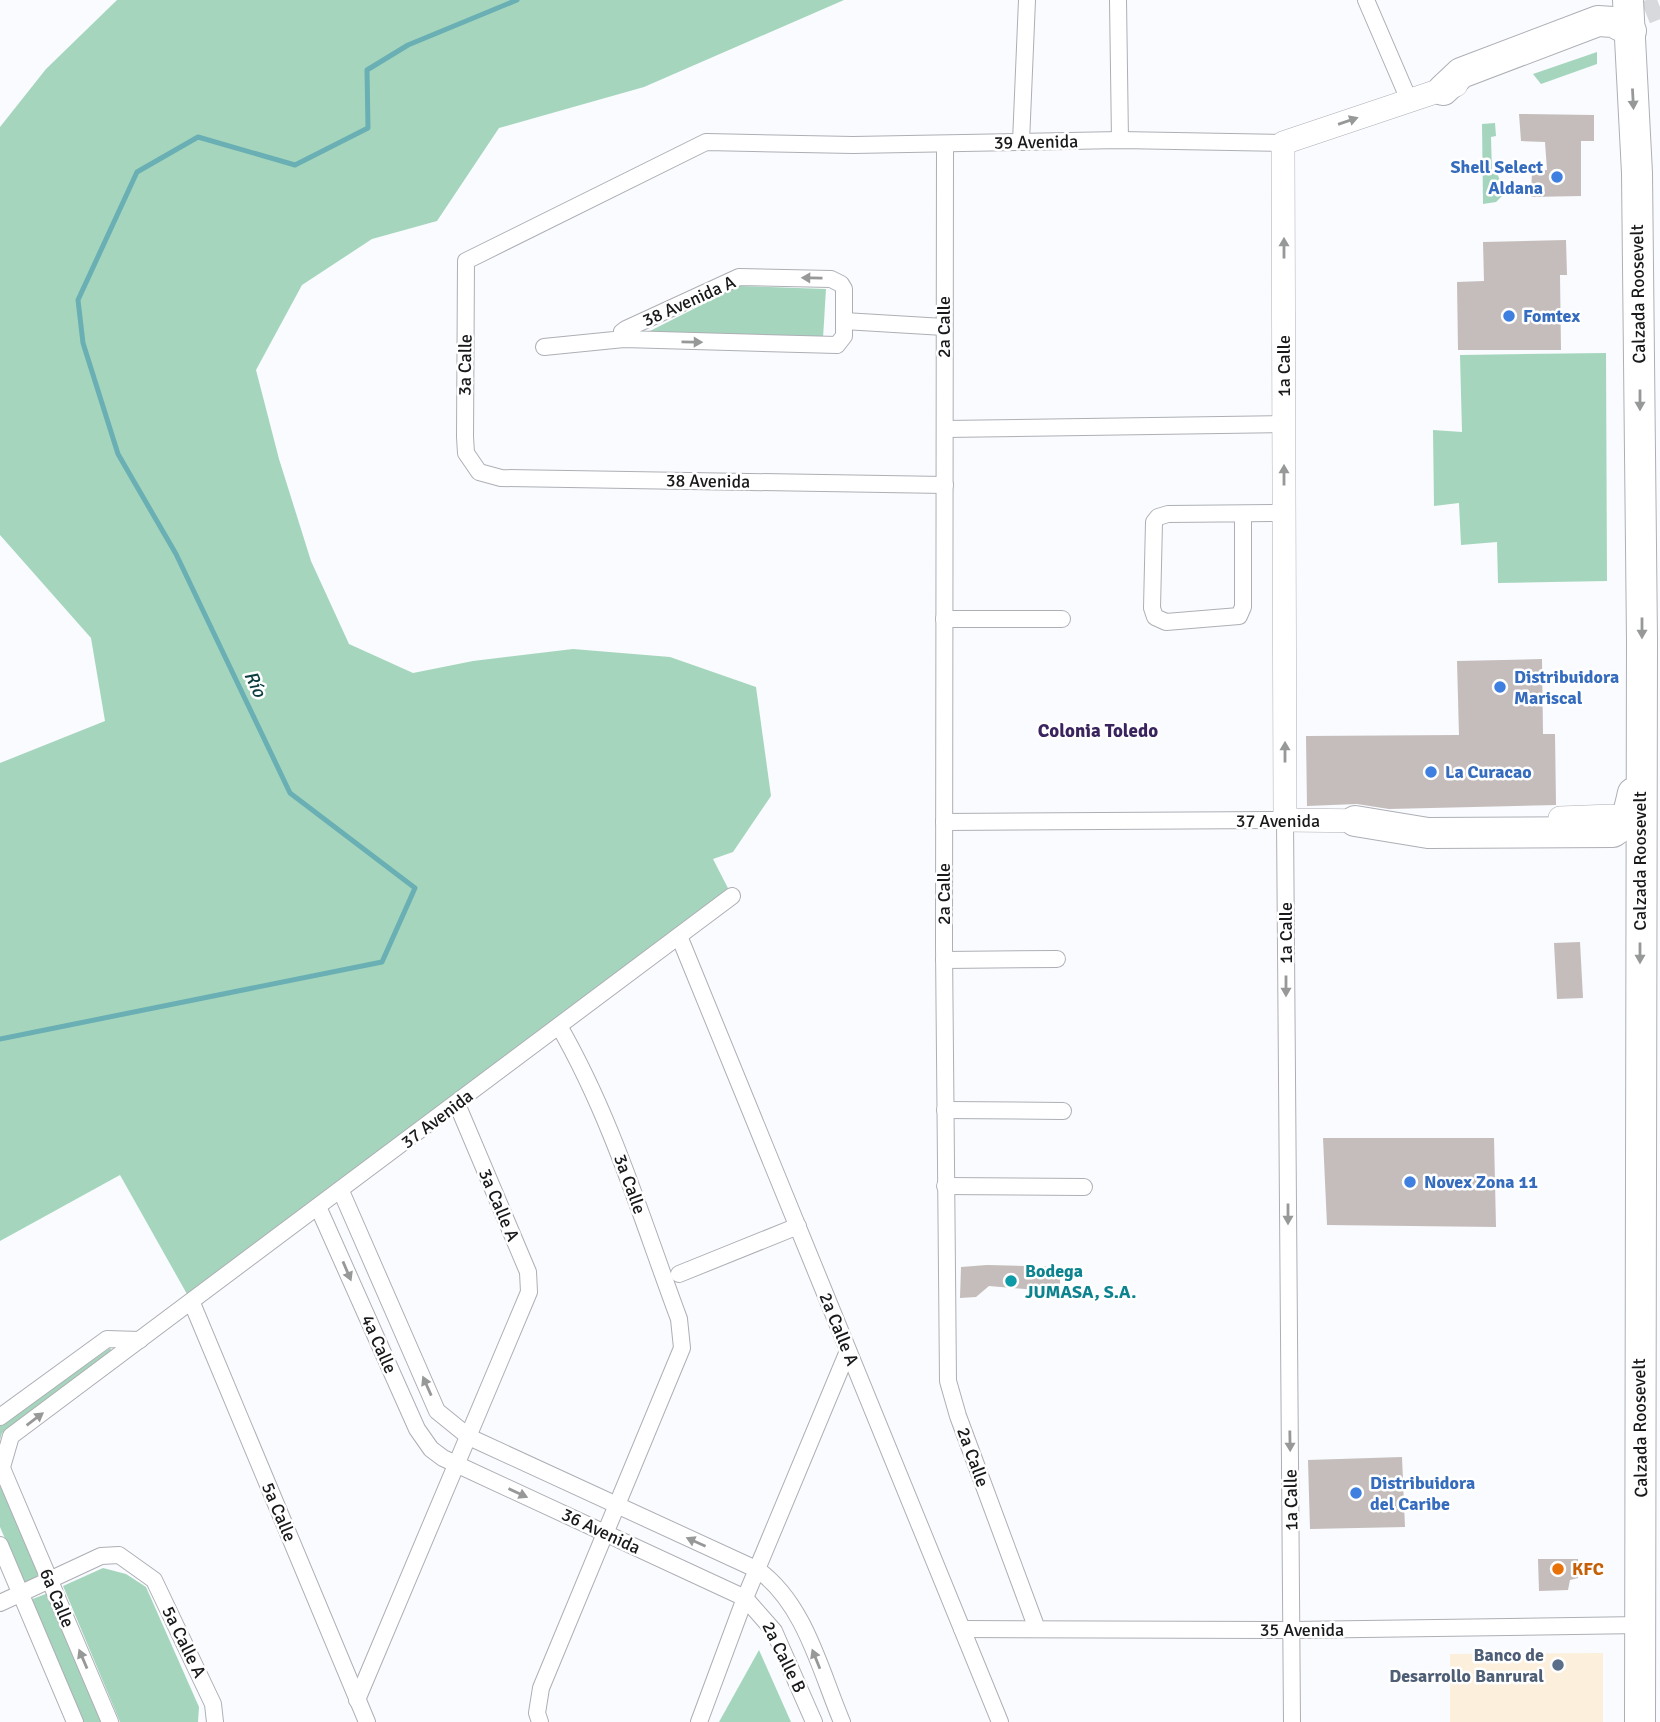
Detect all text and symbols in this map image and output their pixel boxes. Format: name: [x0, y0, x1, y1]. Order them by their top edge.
one-way arrow: [1628, 89, 1639, 111]
one-way arrow: [1338, 115, 1359, 126]
street label: 39 Avenida: [994, 130, 1078, 154]
place label: Shell Select Aldana: [1451, 156, 1543, 199]
marker: Shell Select Aldana: [1549, 169, 1565, 185]
street label: Calzada Roosevelt: [1626, 224, 1650, 364]
one-way arrow: [1278, 237, 1290, 259]
street label: 38 Avenida A: [639, 271, 739, 331]
one-way arrow: [801, 273, 823, 284]
street label: 2a Calle: [933, 296, 955, 358]
place label: Fomtex: [1523, 305, 1581, 327]
marker: Fomtex: [1501, 308, 1517, 324]
street label: 3a Calle: [453, 334, 477, 396]
street label: 1a Calle: [1273, 335, 1295, 397]
one-way arrow: [681, 336, 703, 348]
one-way arrow: [1634, 389, 1646, 411]
one-way arrow: [1278, 464, 1290, 486]
street label: 38 Avenida: [666, 469, 750, 493]
one-way arrow: [1636, 617, 1647, 639]
place label: Distribuidora Mariscal: [1514, 666, 1619, 709]
water label: Río: [239, 667, 272, 702]
marker: Distribuidora Mariscal: [1492, 679, 1508, 695]
district label: Colonia Toledo: [1038, 719, 1158, 743]
one-way arrow: [1279, 741, 1291, 763]
place label: La Curacao: [1445, 761, 1532, 783]
marker: La Curacao: [1423, 764, 1439, 780]
street label: Calzada Roosevelt: [1629, 791, 1651, 931]
street label: 37 Avenida: [1236, 810, 1320, 832]
street label: 2a Calle: [933, 863, 955, 925]
street label: 1a Calle: [1275, 902, 1297, 964]
one-way arrow: [1634, 942, 1646, 964]
one-way arrow: [1280, 976, 1292, 998]
street label: 37 Avenida: [397, 1085, 477, 1153]
street label: 3a Calle: [609, 1151, 651, 1217]
street label: 3a Calle A: [474, 1165, 524, 1245]
place label: Novex Zona 11: [1424, 1171, 1538, 1193]
marker: Novex Zona 11: [1402, 1174, 1418, 1190]
one-way arrow: [1282, 1203, 1294, 1225]
place label: Bodega JUMASA, S.A.: [1025, 1260, 1136, 1303]
one-way arrow: [341, 1261, 353, 1281]
marker: Bodega JUMASA, S.A.: [1003, 1273, 1019, 1289]
street label: 2a Calle A: [814, 1289, 864, 1369]
street label: 4a Calle: [356, 1311, 402, 1377]
street label: Calzada Roosevelt: [1628, 1358, 1652, 1498]
one-way arrow: [421, 1376, 433, 1396]
one-way arrow: [26, 1412, 44, 1426]
street label: 2a Calle: [952, 1424, 994, 1490]
one-way arrow: [1284, 1431, 1296, 1453]
street label: 1a Calle: [1279, 1469, 1303, 1531]
place label: Distribuidora del Caribe: [1370, 1472, 1475, 1515]
street label: 5a Calle: [257, 1479, 301, 1545]
marker: Distribuidora del Caribe: [1348, 1485, 1364, 1501]
one-way arrow: [508, 1487, 528, 1499]
street label: 36 Avenida: [558, 1503, 644, 1559]
one-way arrow: [685, 1536, 706, 1547]
place label: KFC: [1572, 1558, 1604, 1580]
marker: KFC: [1550, 1561, 1566, 1577]
street label: 6a Calle: [35, 1565, 79, 1631]
street label: 5a Calle A: [157, 1603, 211, 1681]
street label: 2a Calle B: [757, 1618, 811, 1696]
street label: 35 Avenida: [1260, 1619, 1344, 1641]
place label: Banco de Desarrollo Banrural: [1389, 1644, 1544, 1687]
one-way arrow: [77, 1649, 89, 1669]
one-way arrow: [810, 1649, 822, 1669]
marker: Banco de Desarrollo Banrural: [1550, 1657, 1566, 1673]

